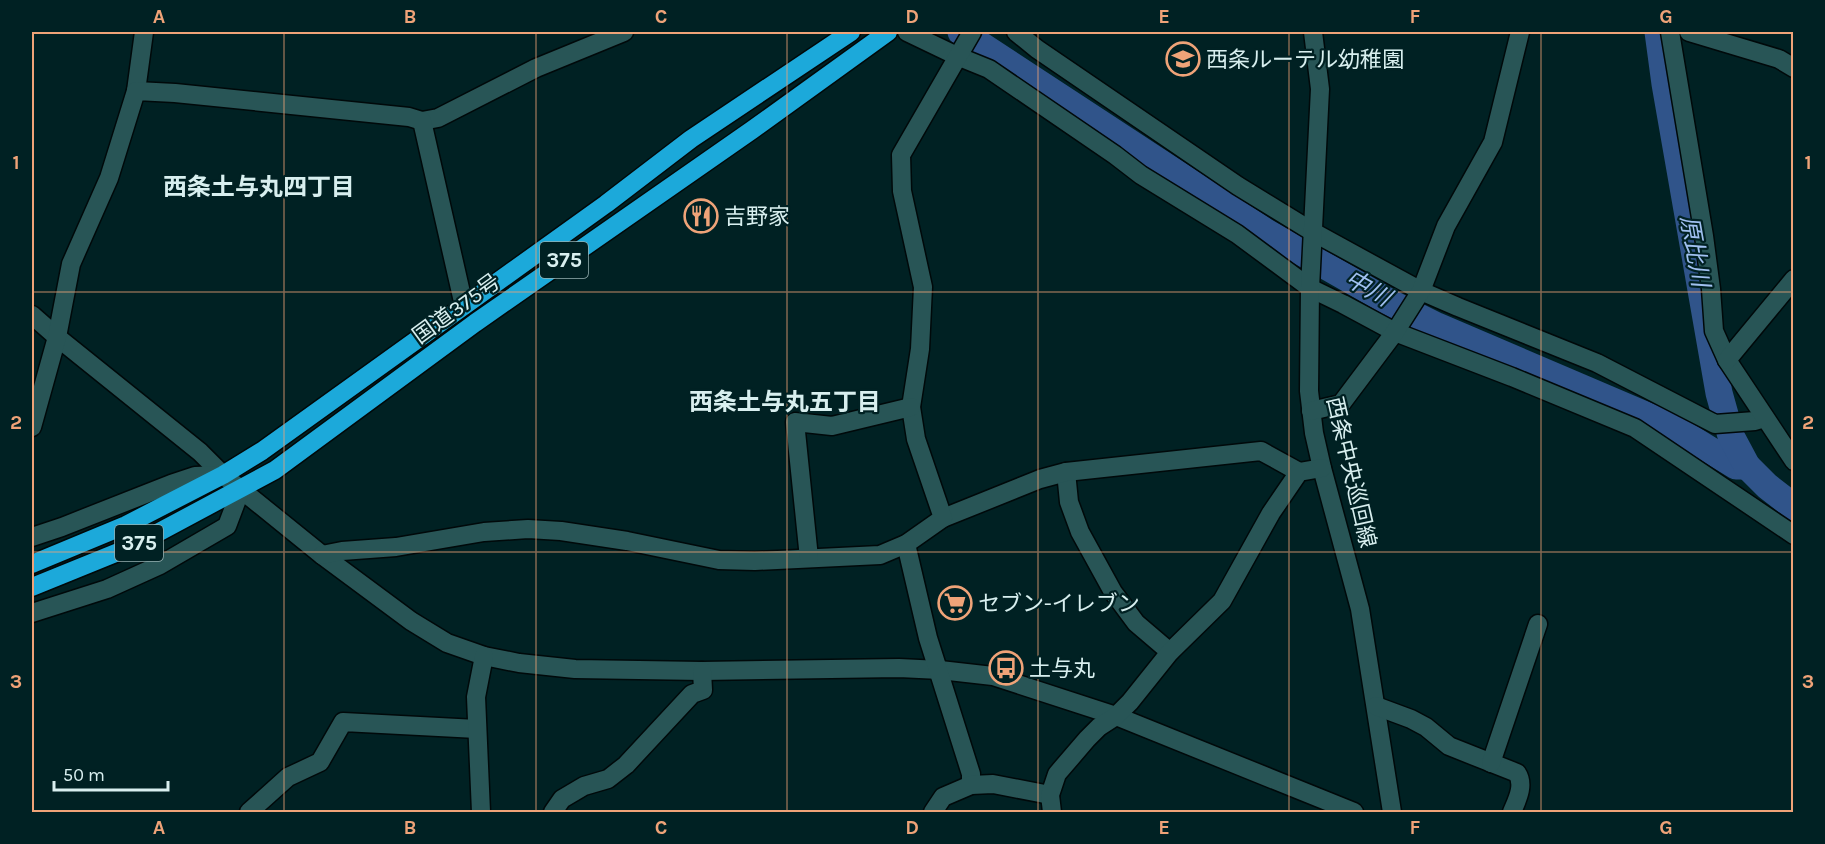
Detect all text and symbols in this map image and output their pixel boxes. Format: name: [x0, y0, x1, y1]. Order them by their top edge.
text: A: [153, 5, 166, 28]
text: B: [404, 5, 416, 28]
text: C: [655, 5, 667, 28]
text: D: [905, 5, 919, 28]
text: E: [1158, 5, 1170, 28]
text: F: [1410, 5, 1421, 28]
text: G: [1659, 5, 1673, 28]
school or university icon: 西条ルーテル幼稚園: [1165, 41, 1201, 77]
place label: 西条ルーテル幼稚園: [1206, 47, 1404, 73]
text: 1: [12, 151, 20, 174]
text: 1: [1804, 151, 1812, 174]
district label: 西条土与丸四丁目: [163, 173, 355, 201]
restaurant icon: 吉野家: [683, 198, 719, 234]
place label: 吉野家: [724, 204, 790, 230]
water label: 原比川: [1675, 213, 1716, 292]
road number: 375: [540, 242, 588, 278]
water label: 中川: [1340, 264, 1398, 313]
street label: 国道375号: [408, 268, 505, 349]
district label: 西条土与丸五丁目: [689, 388, 881, 416]
street label: 西条中央巡回線: [1321, 394, 1381, 550]
text: 2: [10, 411, 22, 434]
text: 2: [1802, 411, 1814, 434]
road number: 375: [115, 525, 163, 561]
supermarket icon: セブン-イレブン: [937, 585, 973, 621]
place label: セブン-イレブン: [978, 591, 1140, 617]
bus stop icon: 土与丸: [988, 650, 1024, 686]
place label: 土与丸: [1029, 656, 1095, 682]
text: 3: [10, 670, 22, 693]
text: 3: [1802, 670, 1814, 693]
scale bar: [54, 754, 168, 792]
text: 50 m: [63, 764, 105, 786]
text: A: [153, 816, 166, 839]
text: B: [404, 816, 416, 839]
text: C: [655, 816, 667, 839]
text: D: [905, 816, 919, 839]
text: E: [1158, 816, 1170, 839]
text: F: [1410, 816, 1421, 839]
text: G: [1659, 816, 1673, 839]

